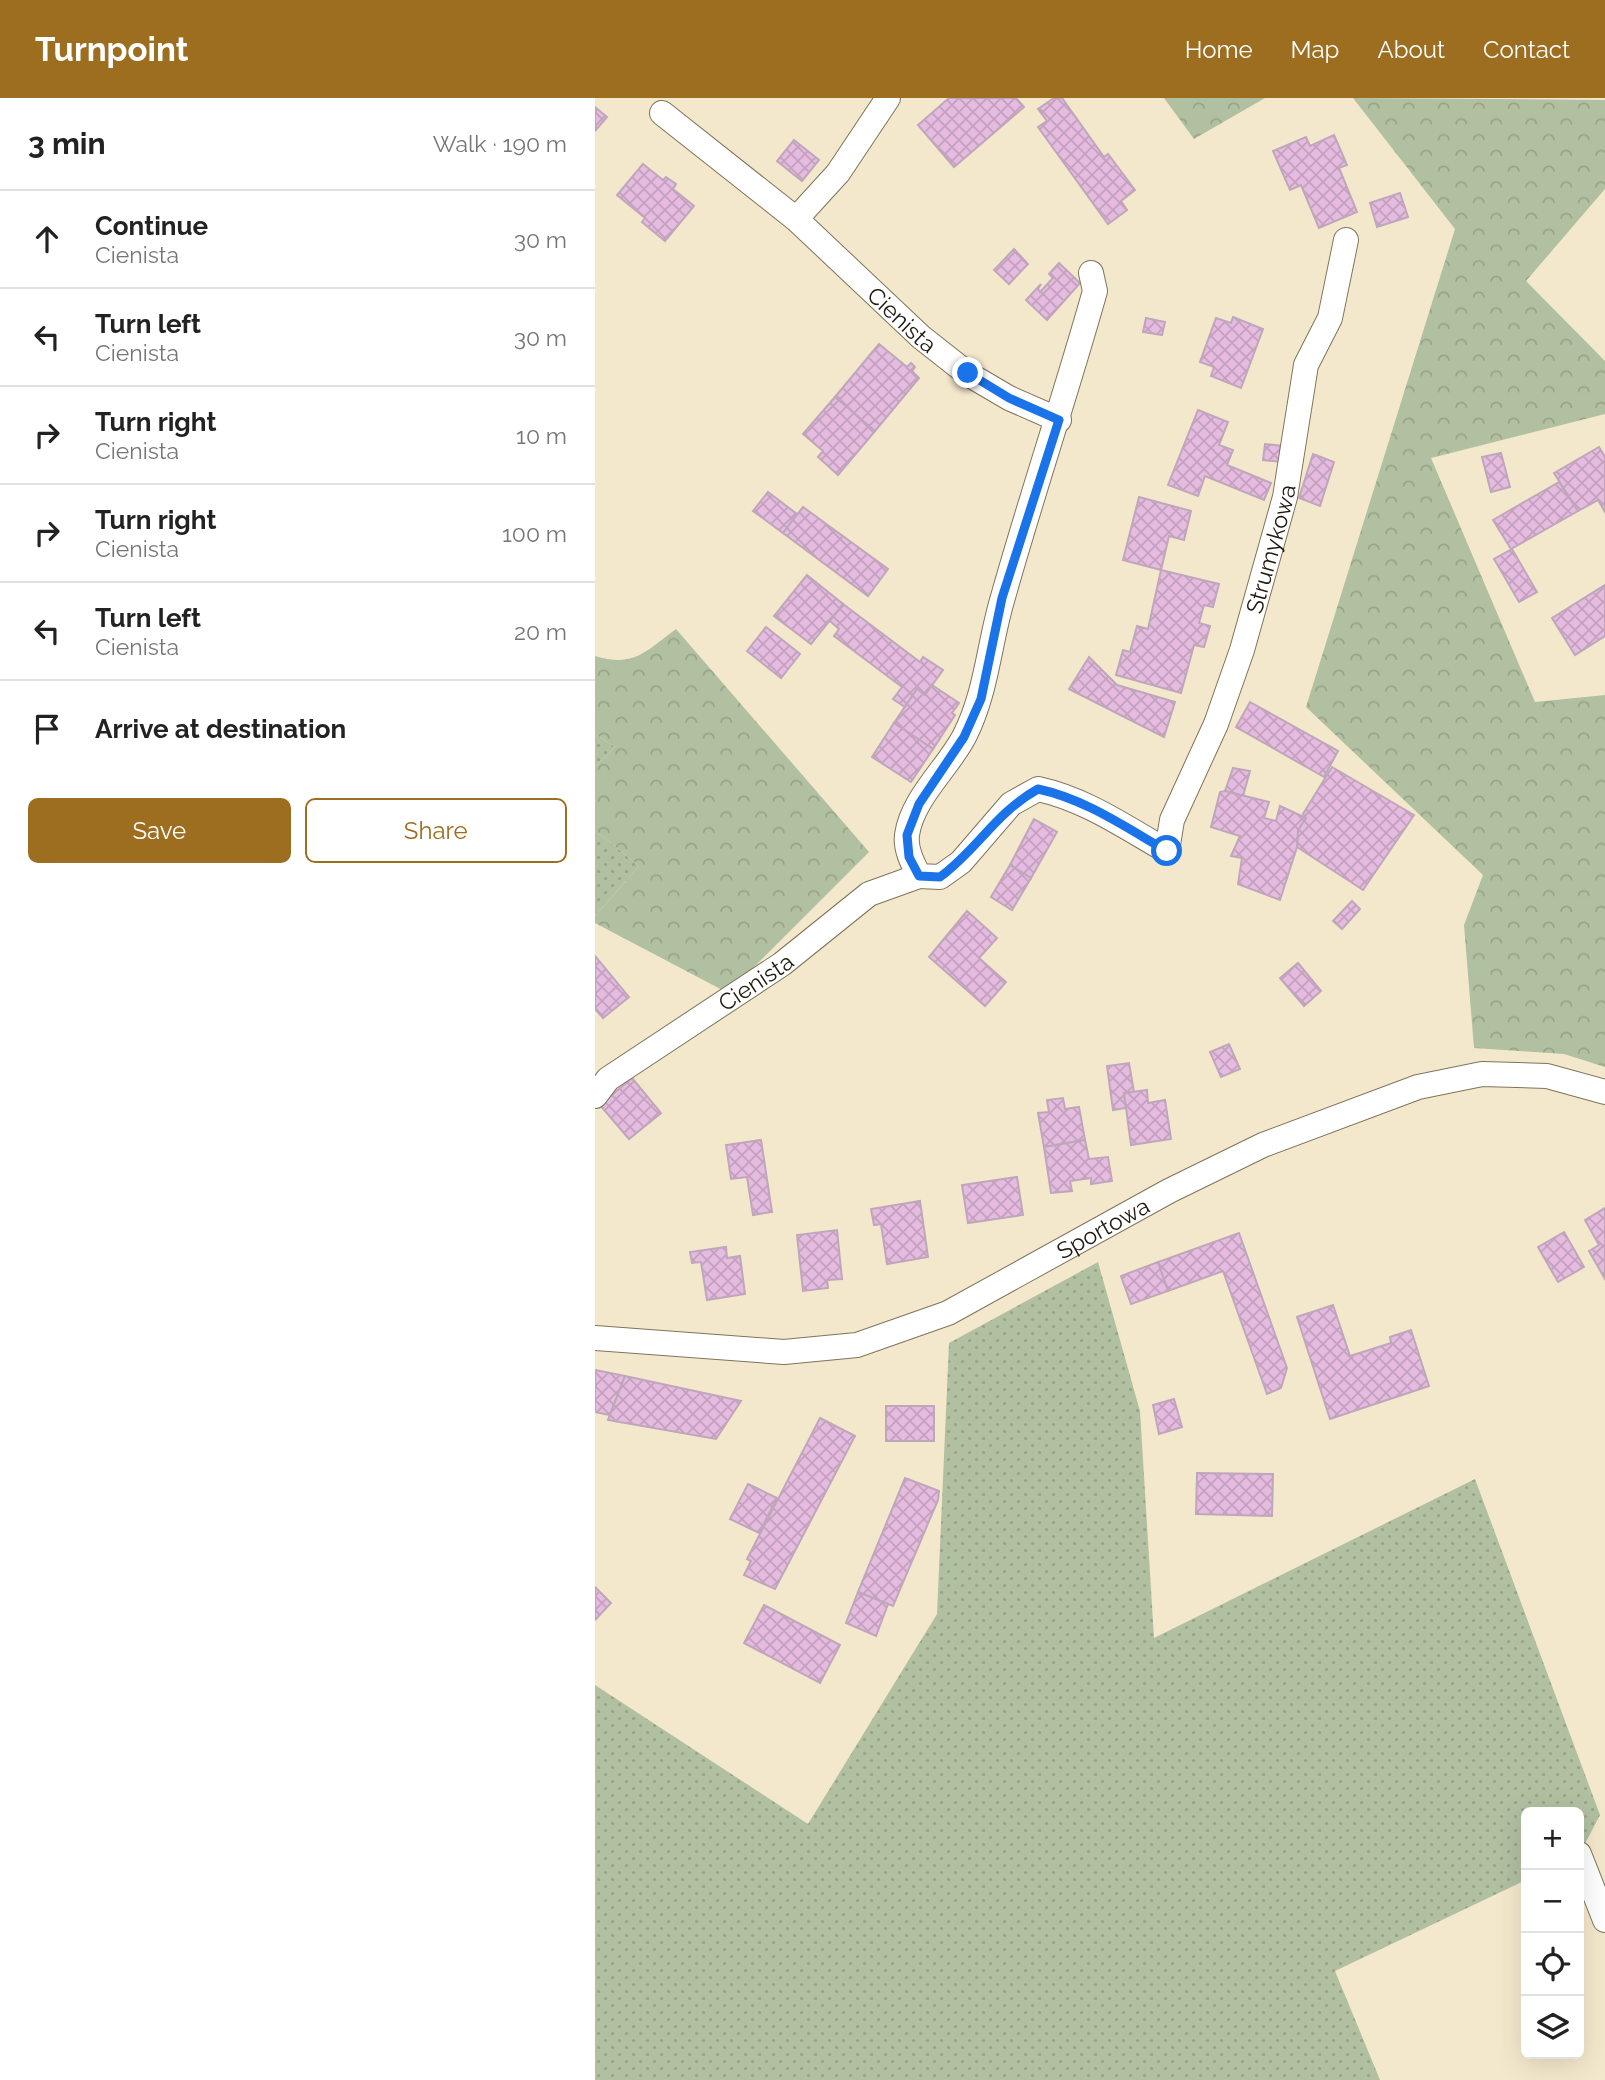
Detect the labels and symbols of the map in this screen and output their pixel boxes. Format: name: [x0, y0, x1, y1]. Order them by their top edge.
street label: Cienista: [862, 281, 942, 358]
route end: [952, 357, 983, 388]
street label: Strumykowa: [1240, 483, 1300, 616]
route start: [1151, 835, 1182, 866]
street label: Cienista: [713, 947, 798, 1016]
street label: Sportowa: [1052, 1191, 1154, 1264]

